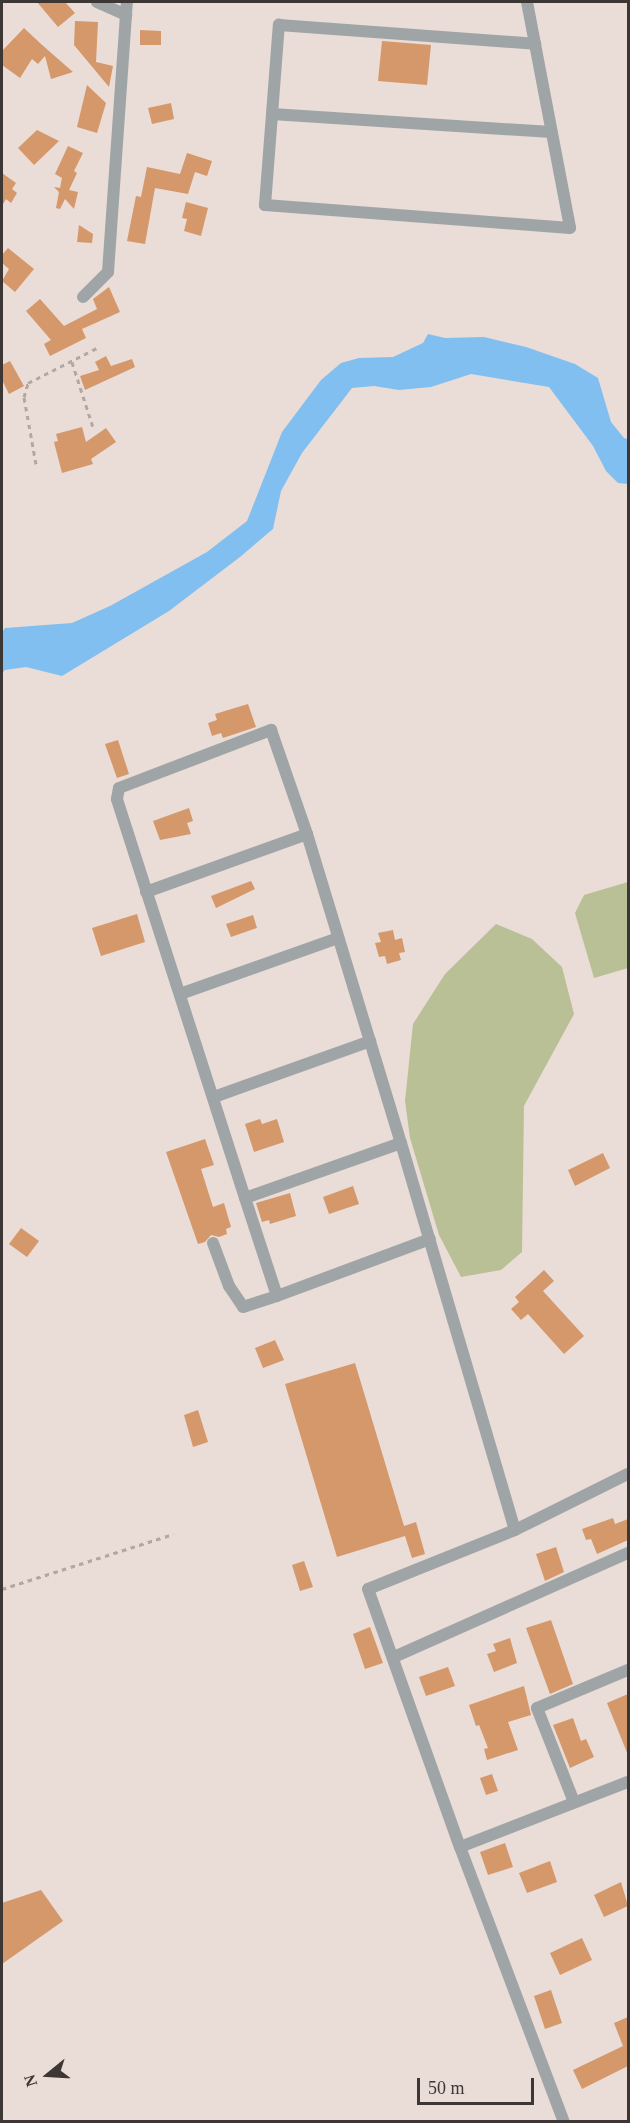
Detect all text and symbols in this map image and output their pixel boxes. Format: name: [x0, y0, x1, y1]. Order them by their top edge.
north arrow: [18, 2045, 78, 2105]
scale bar: [420, 2066, 537, 2104]
text: N: [21, 2073, 40, 2089]
text: 50 m: [428, 2078, 465, 2098]

